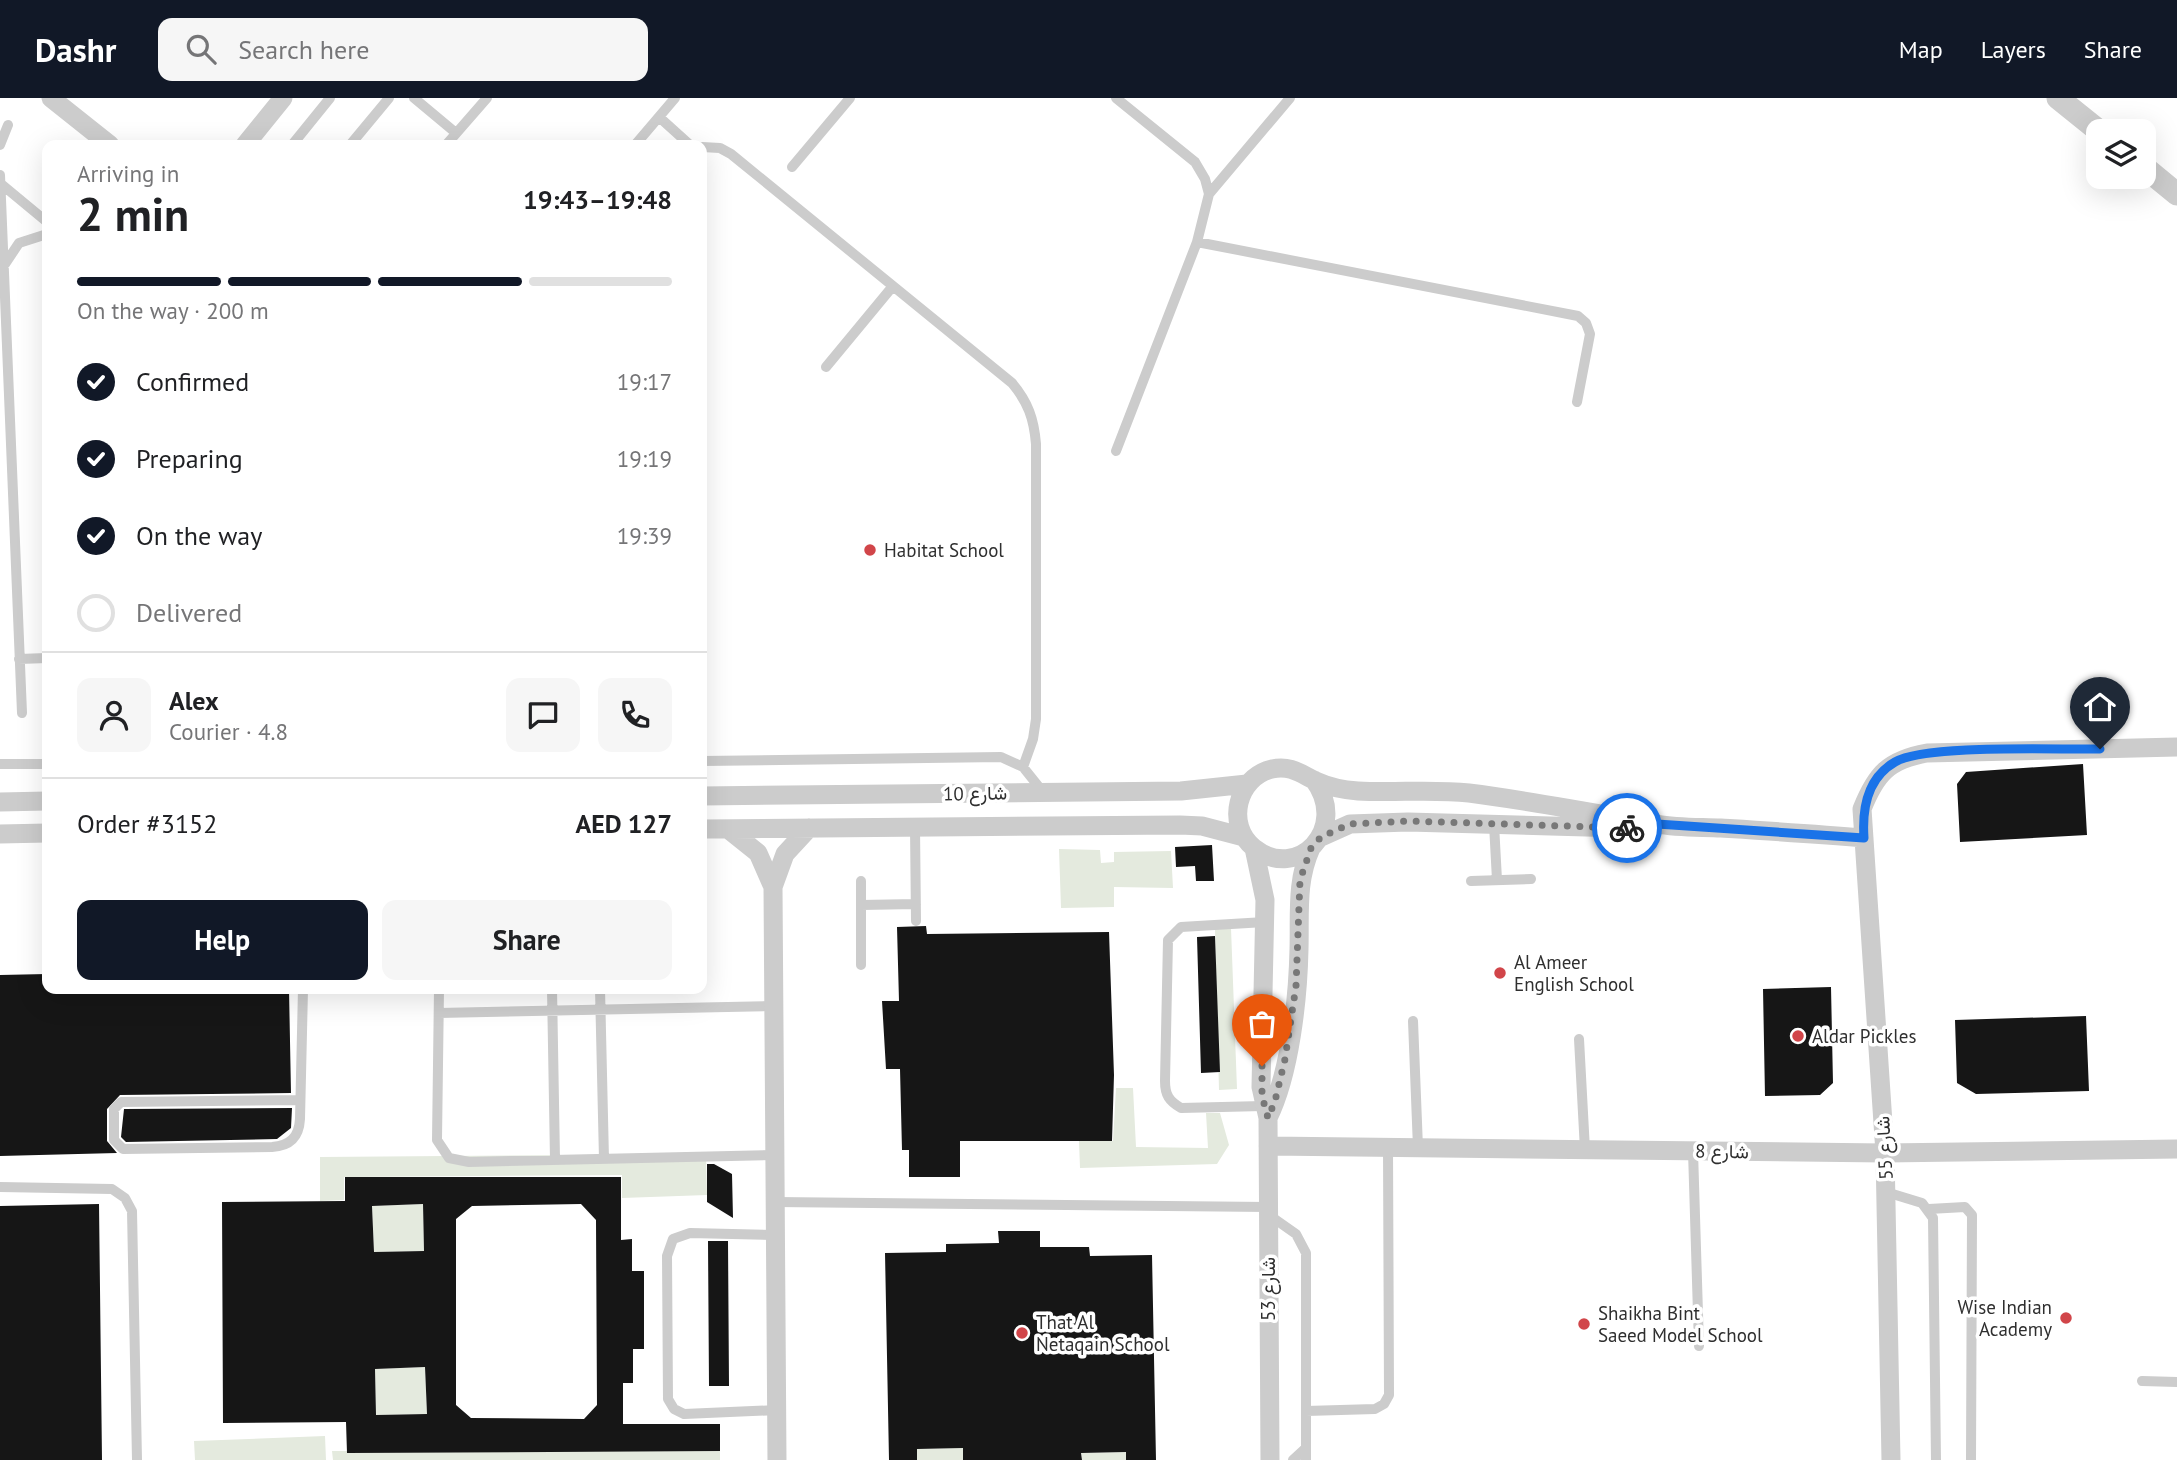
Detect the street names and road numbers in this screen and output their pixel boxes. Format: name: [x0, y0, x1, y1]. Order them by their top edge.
street label: شارع 10: [943, 780, 1007, 807]
street label: شارع 55: [1870, 1115, 1899, 1181]
street label: شارع 8: [1695, 1139, 1749, 1164]
street label: شارع 53: [1256, 1257, 1281, 1321]

